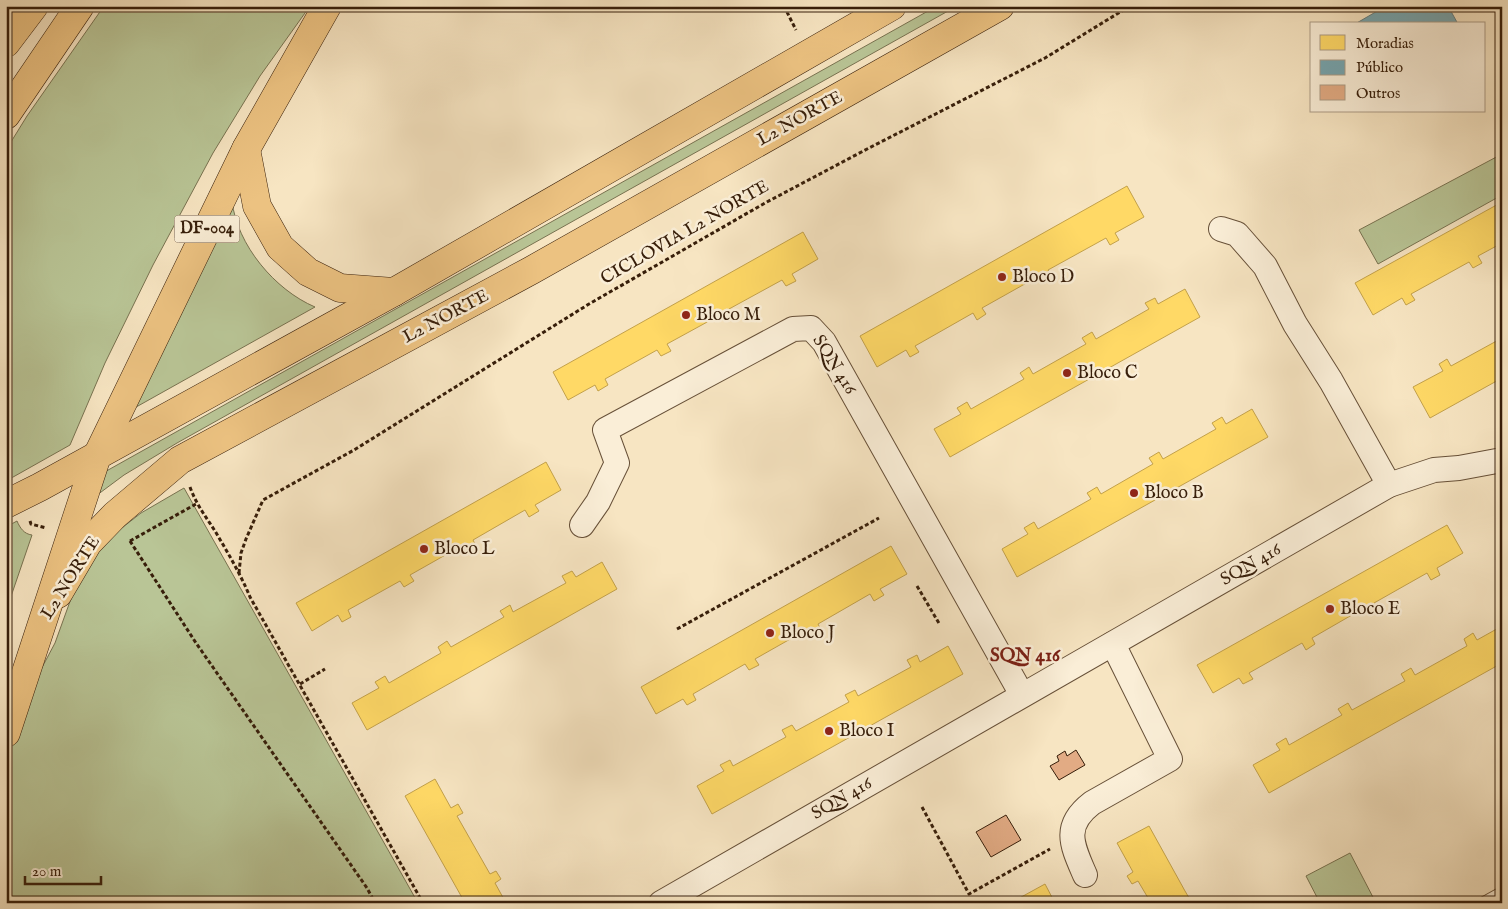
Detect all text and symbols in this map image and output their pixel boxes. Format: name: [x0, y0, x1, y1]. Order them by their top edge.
legend: [1310, 22, 1486, 112]
text: Moradias: [1356, 34, 1414, 53]
text: Público: [1356, 58, 1403, 77]
text: Outros: [1356, 84, 1400, 103]
street label: L2 NORTE: [753, 86, 847, 152]
street label: CICLOVIA L2 NORTE: [597, 175, 773, 291]
road number: DF-004: [174, 215, 240, 242]
place label: Bloco D: [1012, 266, 1074, 289]
marker: Bloco D: [996, 271, 1008, 283]
street label: L2 NORTE: [399, 285, 493, 349]
place label: Bloco M: [696, 304, 761, 327]
marker: Bloco M: [680, 309, 692, 321]
street label: SQN 416: [807, 331, 862, 400]
place label: Bloco C: [1077, 362, 1138, 385]
marker: Bloco C: [1061, 367, 1073, 379]
place label: Bloco B: [1144, 482, 1204, 505]
marker: Bloco B: [1128, 487, 1140, 499]
street label: L2 NORTE: [36, 532, 106, 624]
place label: Bloco L: [434, 538, 495, 561]
street label: SQN 416: [1217, 538, 1286, 592]
marker: Bloco L: [418, 543, 430, 555]
place label: Bloco E: [1340, 598, 1400, 621]
marker: Bloco E: [1324, 603, 1336, 615]
place label: Bloco J: [780, 622, 836, 645]
marker: Bloco J: [764, 627, 776, 639]
district label: SQN 416: [990, 644, 1061, 668]
place label: Bloco I: [839, 720, 895, 743]
marker: Bloco I: [823, 725, 835, 737]
street label: SQN 416: [808, 772, 877, 826]
scale bar: [25, 854, 101, 886]
text: 20 m: [32, 862, 62, 881]

